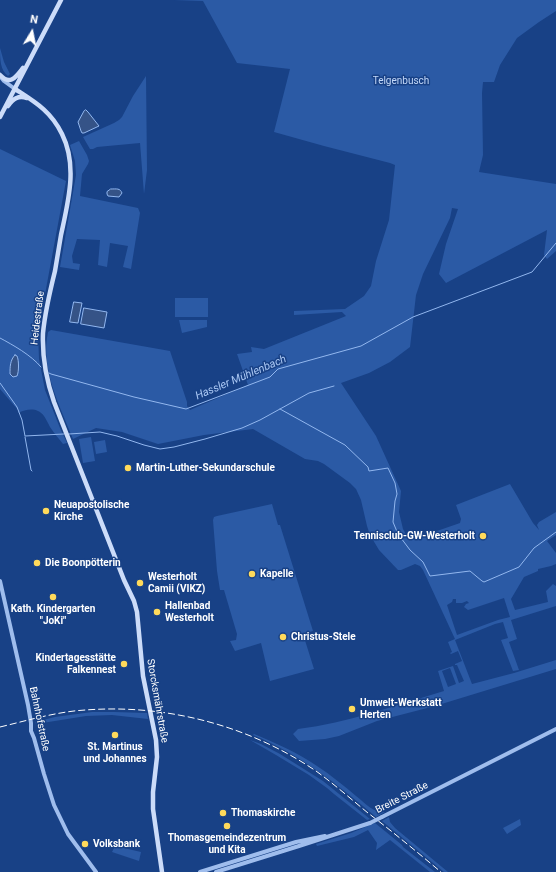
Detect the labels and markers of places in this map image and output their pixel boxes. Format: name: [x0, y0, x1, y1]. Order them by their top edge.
place label: Martin-Luther-Sekundarschule: [136, 462, 275, 474]
marker: Martin-Luther-Sekundarschule: [123, 463, 133, 473]
place label: Neuapostolische Kirche: [54, 499, 129, 522]
marker: Neuapostolische Kirche: [41, 506, 51, 516]
place label: Tennisclub-GW-Westerholt: [354, 530, 475, 542]
marker: Tennisclub-GW-Westerholt: [478, 531, 488, 541]
place label: Die Boonpötterin: [45, 557, 121, 569]
marker: Die Boonpötterin: [32, 558, 42, 568]
place label: Kapelle: [260, 568, 293, 580]
marker: Kapelle: [247, 569, 257, 579]
place label: Westerholt Camii (VIKZ): [148, 571, 205, 594]
marker: Westerholt Camii (VIKZ): [135, 578, 145, 588]
marker: Kath. Kindergarten "JoKi": [48, 592, 58, 602]
place label: Hallenbad Westerholt: [165, 600, 214, 624]
place label: Kath. Kindergarten "JoKi": [11, 603, 95, 626]
marker: Hallenbad Westerholt: [152, 607, 162, 617]
place label: Christus-Stele: [291, 631, 356, 643]
marker: Christus-Stele: [278, 632, 288, 642]
place label: Kindertagesstätte Falkennest: [35, 652, 116, 676]
marker: Kindertagesstätte Falkennest: [119, 659, 129, 669]
place label: Umwelt-Werkstatt Herten: [360, 697, 442, 720]
marker: Umwelt-Werkstatt Herten: [347, 704, 357, 714]
marker: St. Martinus und Johannes: [110, 730, 120, 740]
place label: St. Martinus und Johannes: [83, 741, 147, 764]
place label: Thomaskirche: [231, 807, 295, 819]
marker: Thomaskirche: [218, 808, 228, 818]
marker: Thomasgemeindezentrum und Kita: [222, 821, 232, 831]
place label: Thomasgemeindezentrum und Kita: [168, 832, 286, 856]
place label: Volksbank: [93, 838, 140, 850]
marker: Volksbank: [80, 839, 90, 849]

